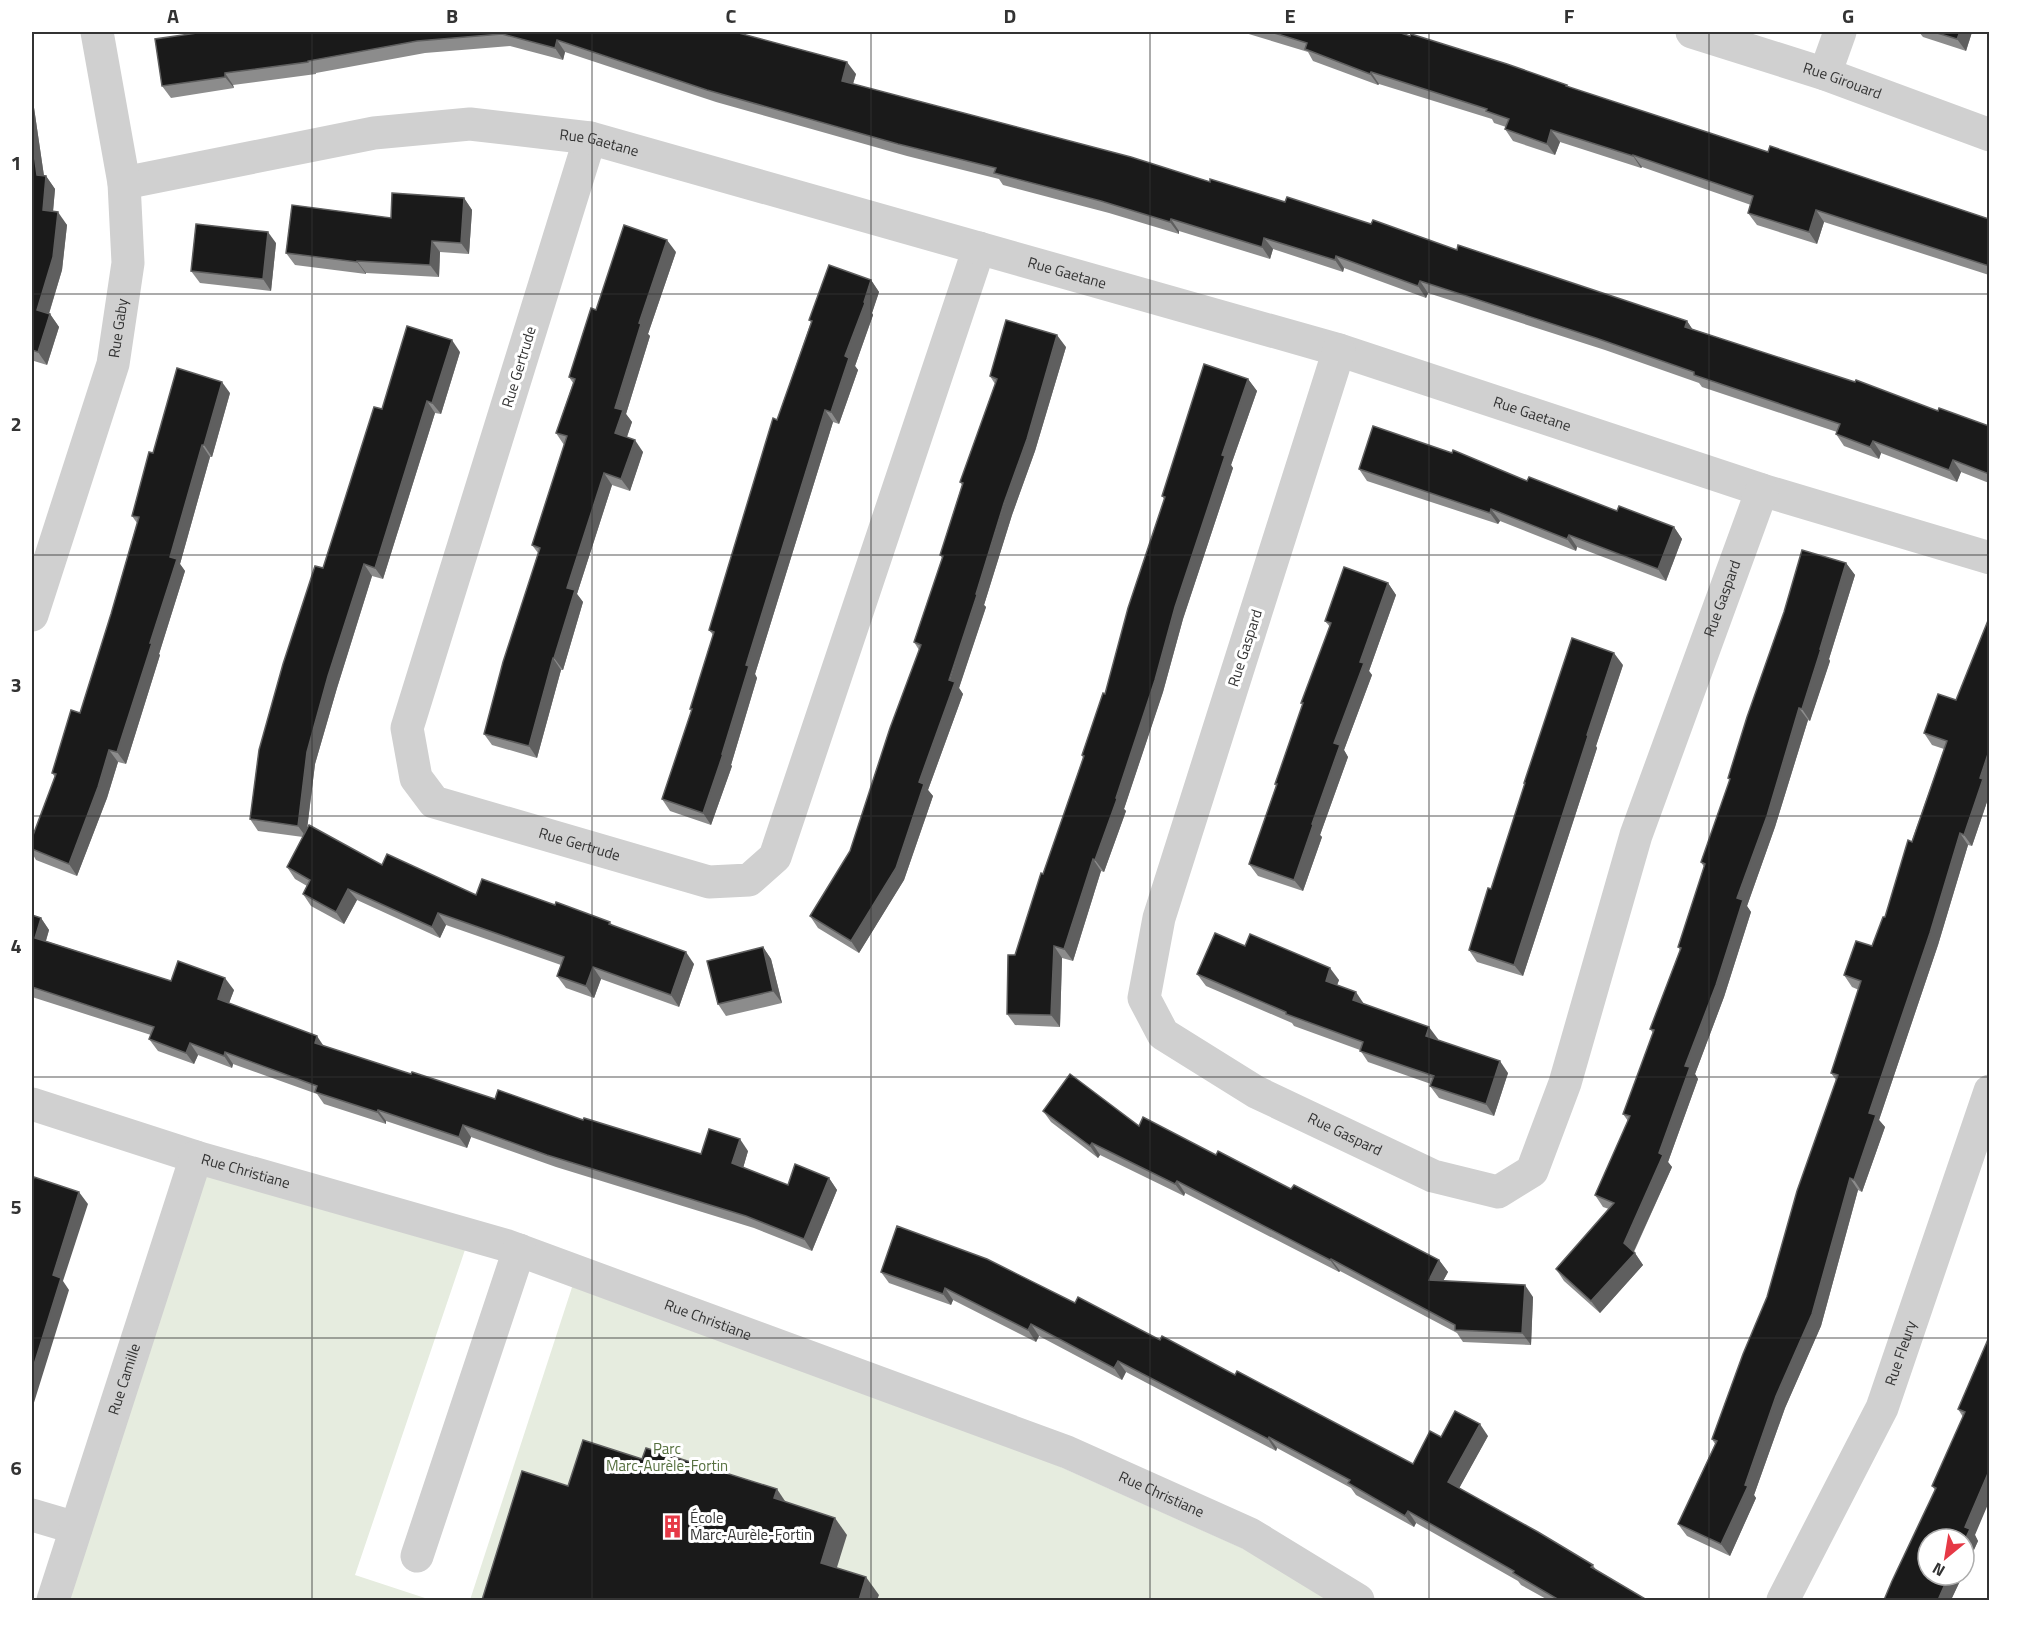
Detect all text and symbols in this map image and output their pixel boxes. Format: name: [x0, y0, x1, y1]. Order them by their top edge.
text: A: [167, 0, 179, 31]
text: B: [446, 0, 458, 31]
text: C: [726, 0, 737, 31]
text: D: [1004, 0, 1016, 31]
text: E: [1284, 0, 1296, 31]
text: F: [1564, 0, 1575, 31]
text: G: [1842, 0, 1854, 31]
street label: Rue Girouard: [1800, 56, 1885, 105]
street label: Rue Gaetane: [558, 123, 642, 162]
text: 1: [10, 147, 22, 178]
street label: Rue Gaetane: [1025, 250, 1109, 295]
street label: Rue Gaby: [102, 297, 134, 359]
street label: Rue Gertrude: [495, 323, 542, 410]
street label: Rue Gaetane: [1490, 390, 1574, 437]
text: 2: [10, 408, 22, 439]
street label: Rue Gaspard: [1697, 557, 1746, 640]
street label: Rue Gaspard: [1221, 606, 1268, 690]
text: 3: [10, 669, 22, 700]
street label: Rue Gertrude: [536, 821, 623, 867]
text: 4: [10, 930, 22, 961]
street label: Rue Gaspard: [1304, 1106, 1386, 1161]
street label: Rue Christiane: [199, 1147, 293, 1194]
text: 5: [10, 1191, 22, 1222]
street label: Rue Christiane: [661, 1293, 755, 1346]
street label: Rue Fleury: [1878, 1317, 1922, 1389]
street label: Rue Camille: [101, 1340, 146, 1418]
park label: Parc Marc-Aurèle-Fortin: [606, 1437, 728, 1477]
text: 6: [10, 1452, 22, 1483]
street label: Rue Christiane: [1115, 1465, 1208, 1523]
place label: École Marc-Aurèle-Fortin: [690, 1506, 812, 1546]
building icon: École Marc-Aurèle-Fortin: [659, 1514, 685, 1540]
north arrow: [1916, 1527, 1976, 1587]
text: N: [1928, 1557, 1949, 1583]

